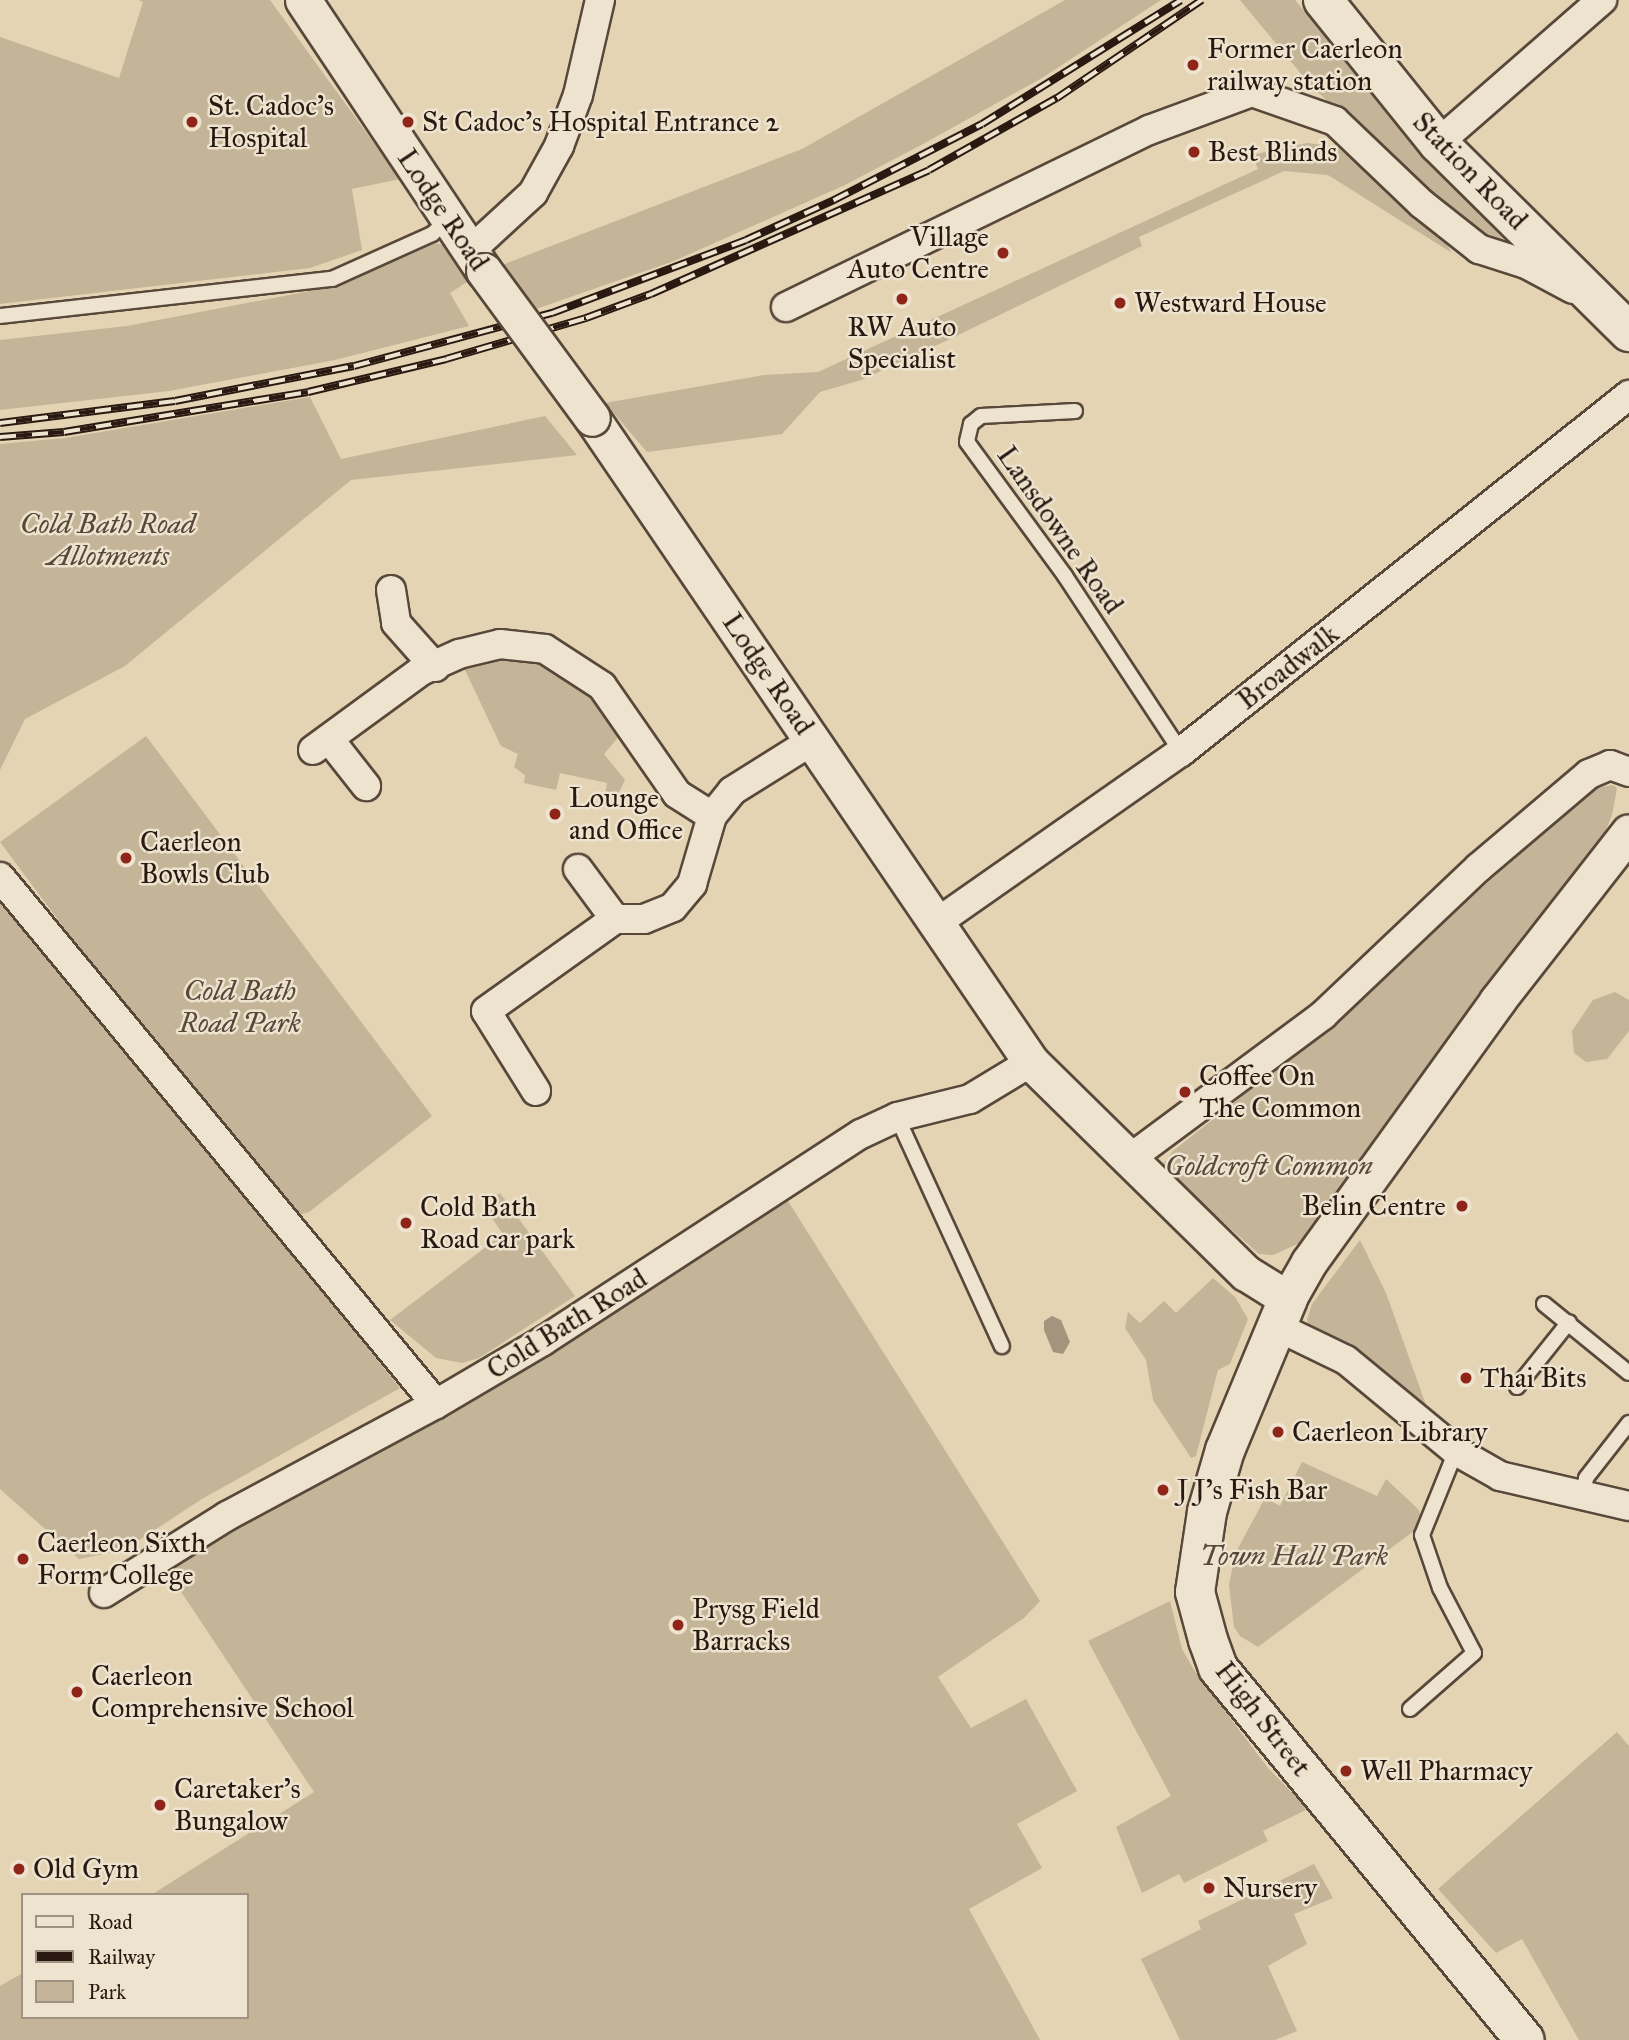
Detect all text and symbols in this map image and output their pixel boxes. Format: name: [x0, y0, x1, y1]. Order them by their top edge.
place label: Former Caerleon railway station: [1207, 32, 1403, 98]
marker: Former Caerleon railway station: [1185, 57, 1201, 73]
place label: St. Cadoc's Hospital: [208, 89, 334, 155]
place label: St Cadoc’s Hospital Entrance 2: [422, 105, 779, 139]
street label: Station Road: [1406, 105, 1534, 237]
marker: St. Cadoc's Hospital: [182, 112, 202, 132]
marker: St Cadoc’s Hospital Entrance 2: [400, 114, 416, 130]
place label: Best Blinds: [1208, 135, 1338, 169]
street label: Lodge Road: [390, 143, 496, 277]
marker: Best Blinds: [1186, 144, 1202, 160]
place label: Village Auto Centre: [848, 220, 989, 286]
marker: Village Auto Centre: [995, 245, 1011, 261]
place label: Westward House: [1134, 286, 1327, 320]
marker: RW Auto Specialist: [894, 291, 910, 307]
marker: Westward House: [1112, 295, 1128, 311]
place label: RW Auto Specialist: [848, 310, 956, 376]
street label: Lansdowne Road: [990, 440, 1130, 620]
park label: Cold Bath Road Allotments: [20, 507, 196, 573]
street label: Lodge Road: [715, 607, 821, 741]
street label: Broadwalk: [1231, 617, 1345, 717]
place label: Lounge and Office: [569, 781, 683, 847]
marker: Lounge and Office: [547, 806, 563, 822]
place label: Caerleon Bowls Club: [140, 825, 270, 891]
marker: Caerleon Bowls Club: [118, 850, 134, 866]
park label: Cold Bath Road Park: [179, 974, 301, 1040]
place label: Coffee On The Common: [1199, 1059, 1361, 1125]
marker: Coffee On The Common: [1177, 1084, 1193, 1100]
park label: Goldcroft Common: [1165, 1149, 1373, 1183]
place label: Belin Centre: [1302, 1189, 1446, 1223]
place label: Cold Bath Road car park: [420, 1190, 575, 1256]
marker: Belin Centre: [1452, 1196, 1472, 1216]
marker: Cold Bath Road car park: [398, 1215, 414, 1231]
street label: Cold Bath Road: [481, 1261, 653, 1387]
place label: Thai Bits: [1480, 1361, 1586, 1395]
marker: Thai Bits: [1458, 1370, 1474, 1386]
place label: Caerleon Library: [1292, 1415, 1487, 1449]
marker: Caerleon Library: [1270, 1424, 1286, 1440]
place label: J J's Fish Bar: [1177, 1473, 1327, 1507]
marker: J J's Fish Bar: [1155, 1482, 1171, 1498]
place label: Caerleon Sixth Form College: [37, 1526, 206, 1592]
park label: Town Hall Park: [1200, 1539, 1388, 1573]
marker: Caerleon Sixth Form College: [15, 1551, 31, 1567]
place label: Prysg Field Barracks: [692, 1592, 820, 1658]
marker: Prysg Field Barracks: [670, 1617, 686, 1633]
street label: High Street: [1208, 1655, 1318, 1783]
place label: Caerleon Comprehensive School: [91, 1659, 354, 1725]
marker: Caerleon Comprehensive School: [69, 1684, 85, 1700]
place label: Well Pharmacy: [1360, 1754, 1532, 1788]
marker: Well Pharmacy: [1338, 1763, 1354, 1779]
place label: Caretaker's Bungalow: [174, 1772, 301, 1838]
marker: Caretaker's Bungalow: [152, 1797, 168, 1813]
place label: Old Gym: [33, 1852, 139, 1886]
marker: Old Gym: [11, 1861, 27, 1877]
place label: Nursery: [1223, 1871, 1317, 1905]
marker: Nursery: [1201, 1880, 1217, 1896]
legend: [21, 1893, 248, 2019]
text: Road: [88, 1909, 133, 1935]
text: Railway: [88, 1944, 155, 1970]
text: Park: [88, 1979, 126, 2005]

